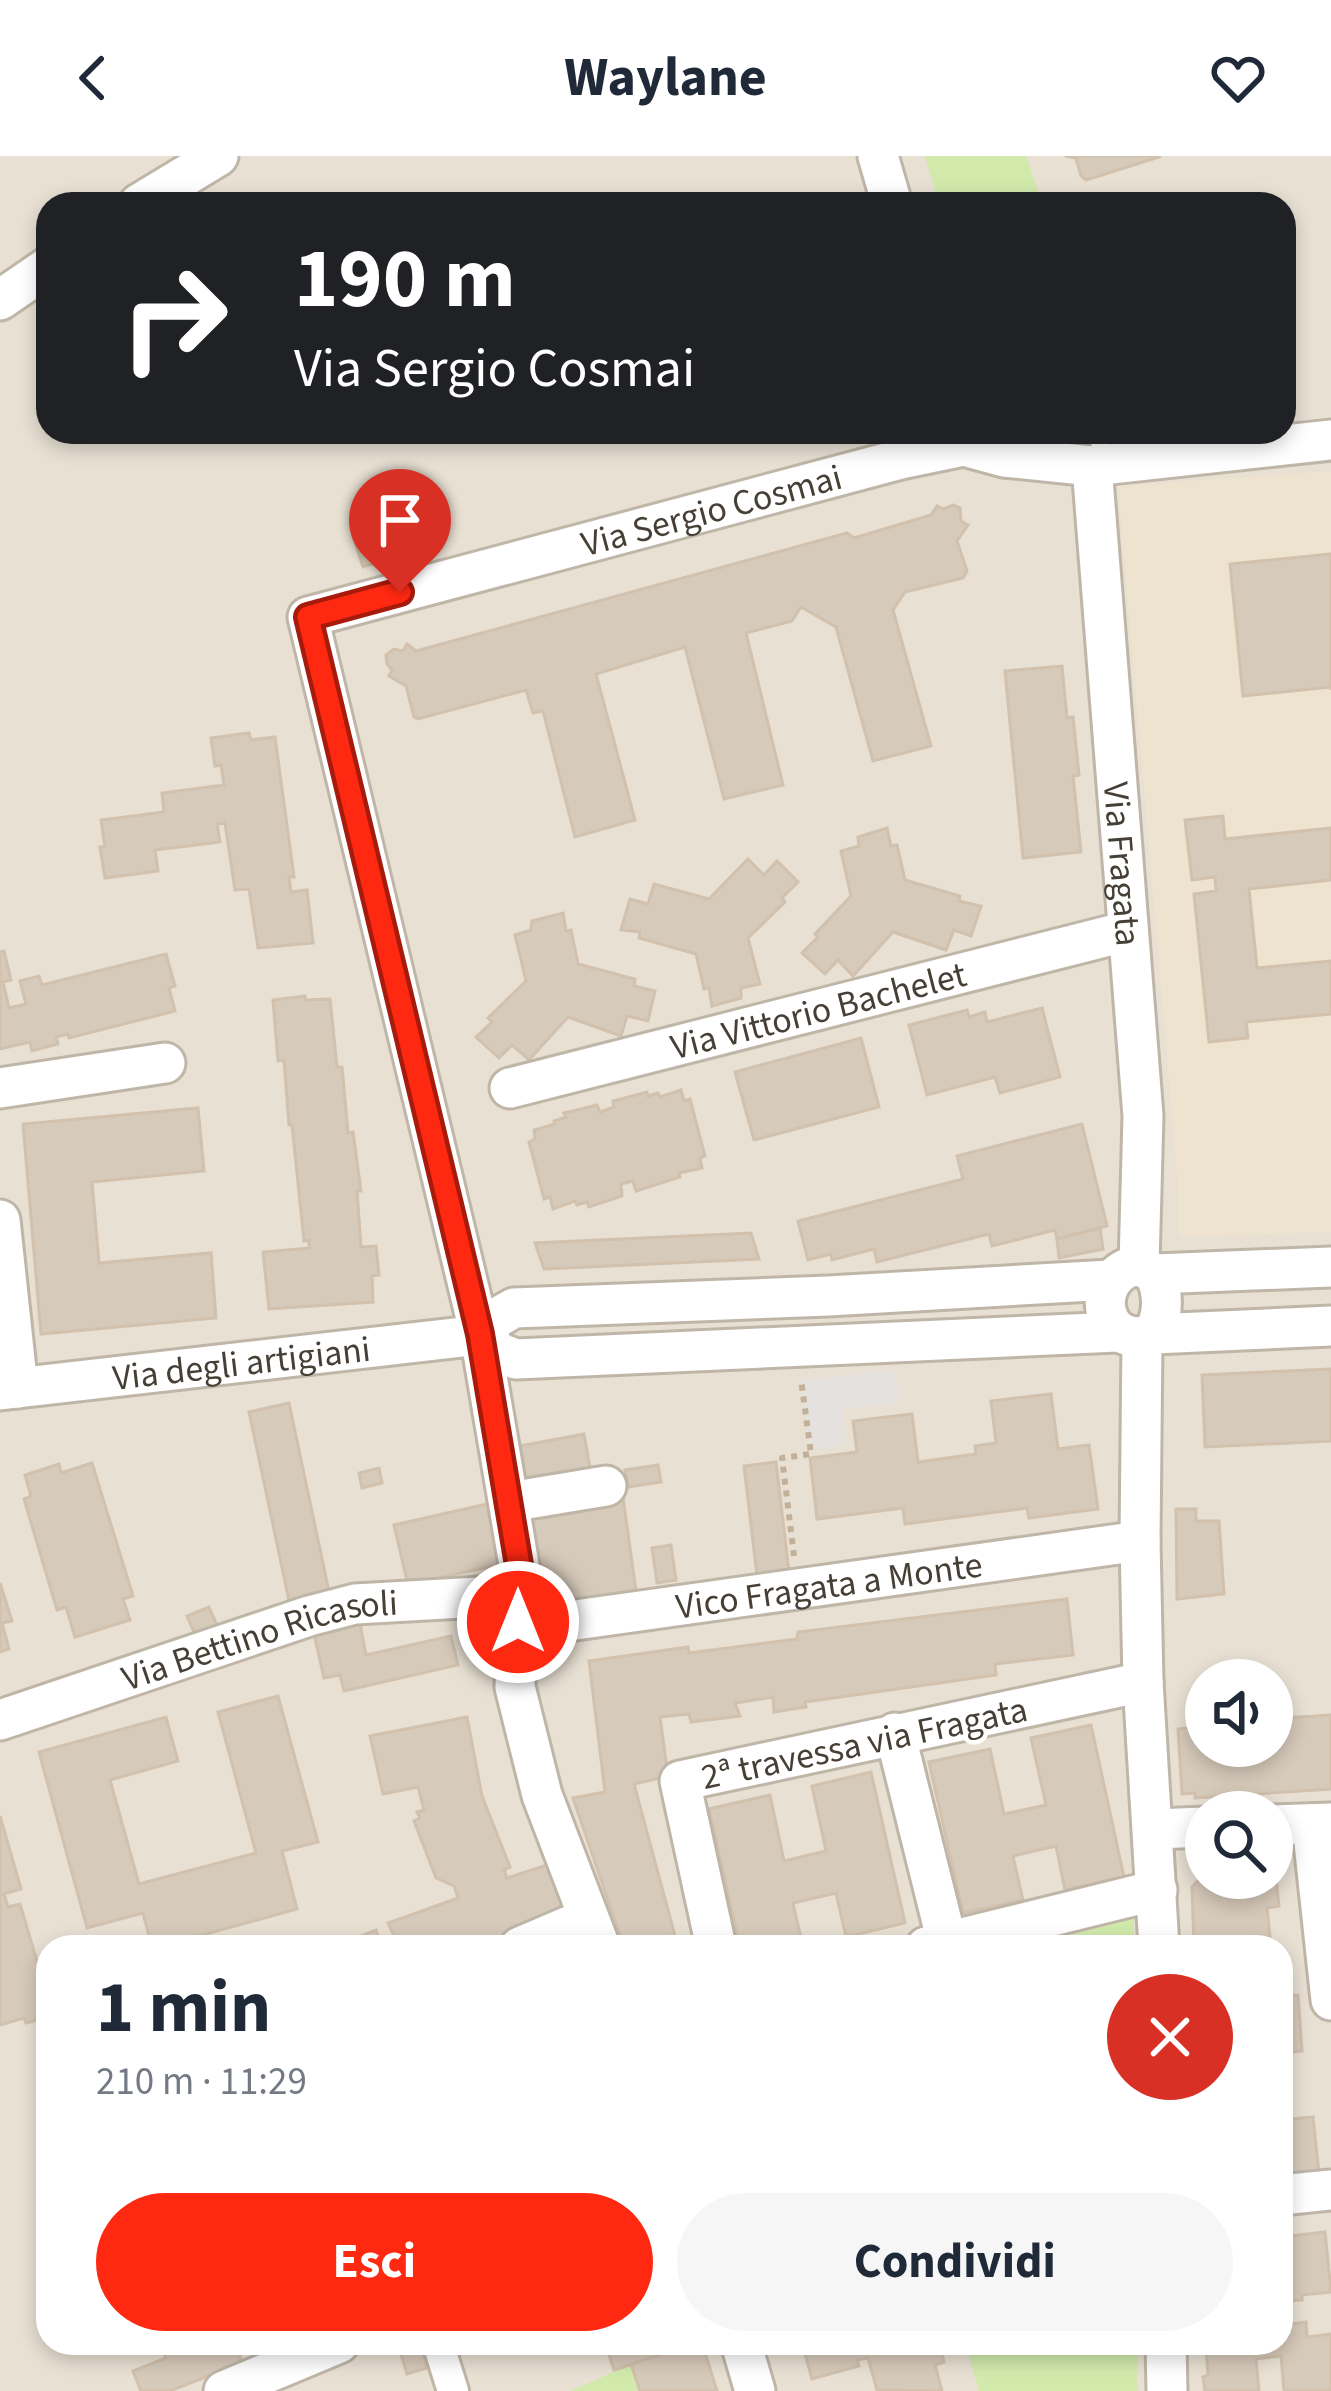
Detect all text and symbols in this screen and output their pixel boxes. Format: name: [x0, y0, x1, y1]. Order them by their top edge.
text: Waylane: [564, 40, 767, 117]
icon: back: [60, 45, 126, 111]
icon: heart: [1205, 45, 1271, 111]
text: 190 m: [294, 220, 516, 340]
icon: right: [96, 240, 252, 396]
text: Via Sergio Cosmai: [294, 331, 695, 408]
street label: Via Sergio Cosmai: [576, 452, 848, 570]
pin: [349, 469, 451, 592]
icon: arrive: [367, 487, 433, 553]
street label: Via Fragata: [1090, 780, 1154, 948]
street label: Via Vittorio Bachelet: [665, 949, 972, 1073]
street label: Via degli artigiani: [110, 1324, 373, 1404]
street label: Vico Fragata a Monte: [673, 1539, 986, 1633]
position arrow: [455, 1559, 581, 1685]
street label: Via Bettino Ricasoli: [115, 1578, 399, 1704]
map controls: [1185, 1659, 1293, 1899]
button: sound: [1185, 1659, 1293, 1767]
street label: 2ª travessa via Fragata: [697, 1684, 1032, 1803]
button: search: [1185, 1791, 1293, 1899]
text: 1 min: [96, 1957, 271, 2060]
button: close: [1107, 1974, 1233, 2100]
text: 210 m · 11:29: [96, 2054, 307, 2110]
button: Esci: [96, 2193, 653, 2331]
button: Condividi: [677, 2193, 1233, 2331]

